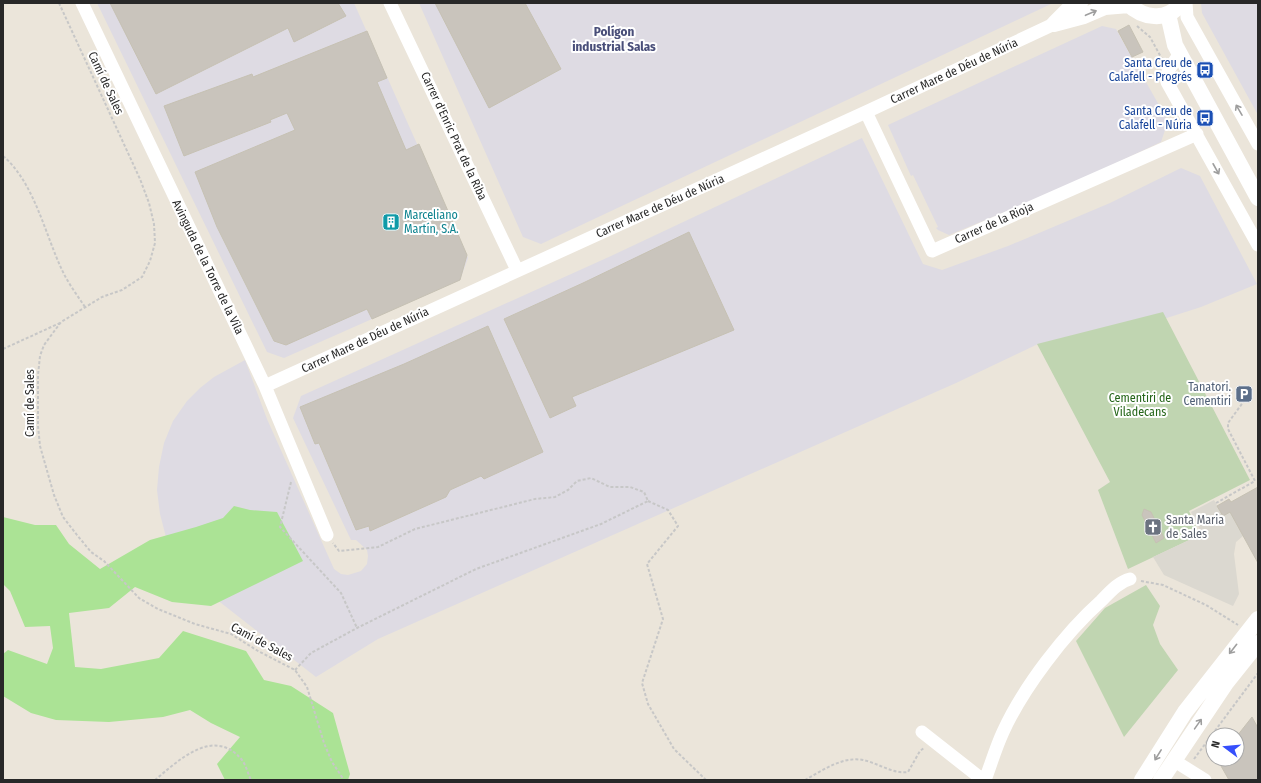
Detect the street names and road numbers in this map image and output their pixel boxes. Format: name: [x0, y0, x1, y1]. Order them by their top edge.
street label: Carrer Mare de Déu de Núria: [888, 35, 1020, 107]
street label: Camí de Sales: [85, 49, 127, 117]
street label: Carrer d'Enric Prat de la Riba: [418, 70, 490, 202]
street label: Carrer Mare de Déu de Núria: [594, 171, 726, 241]
street label: Avinguda de la Torre de la Vila: [169, 197, 247, 337]
street label: Carrer de la Rioja: [953, 199, 1036, 247]
street label: Carrer Mare de Déu de Núria: [299, 304, 431, 376]
street label: Camí de Sales: [23, 369, 37, 437]
street label: Camí de Sales: [229, 620, 295, 664]

